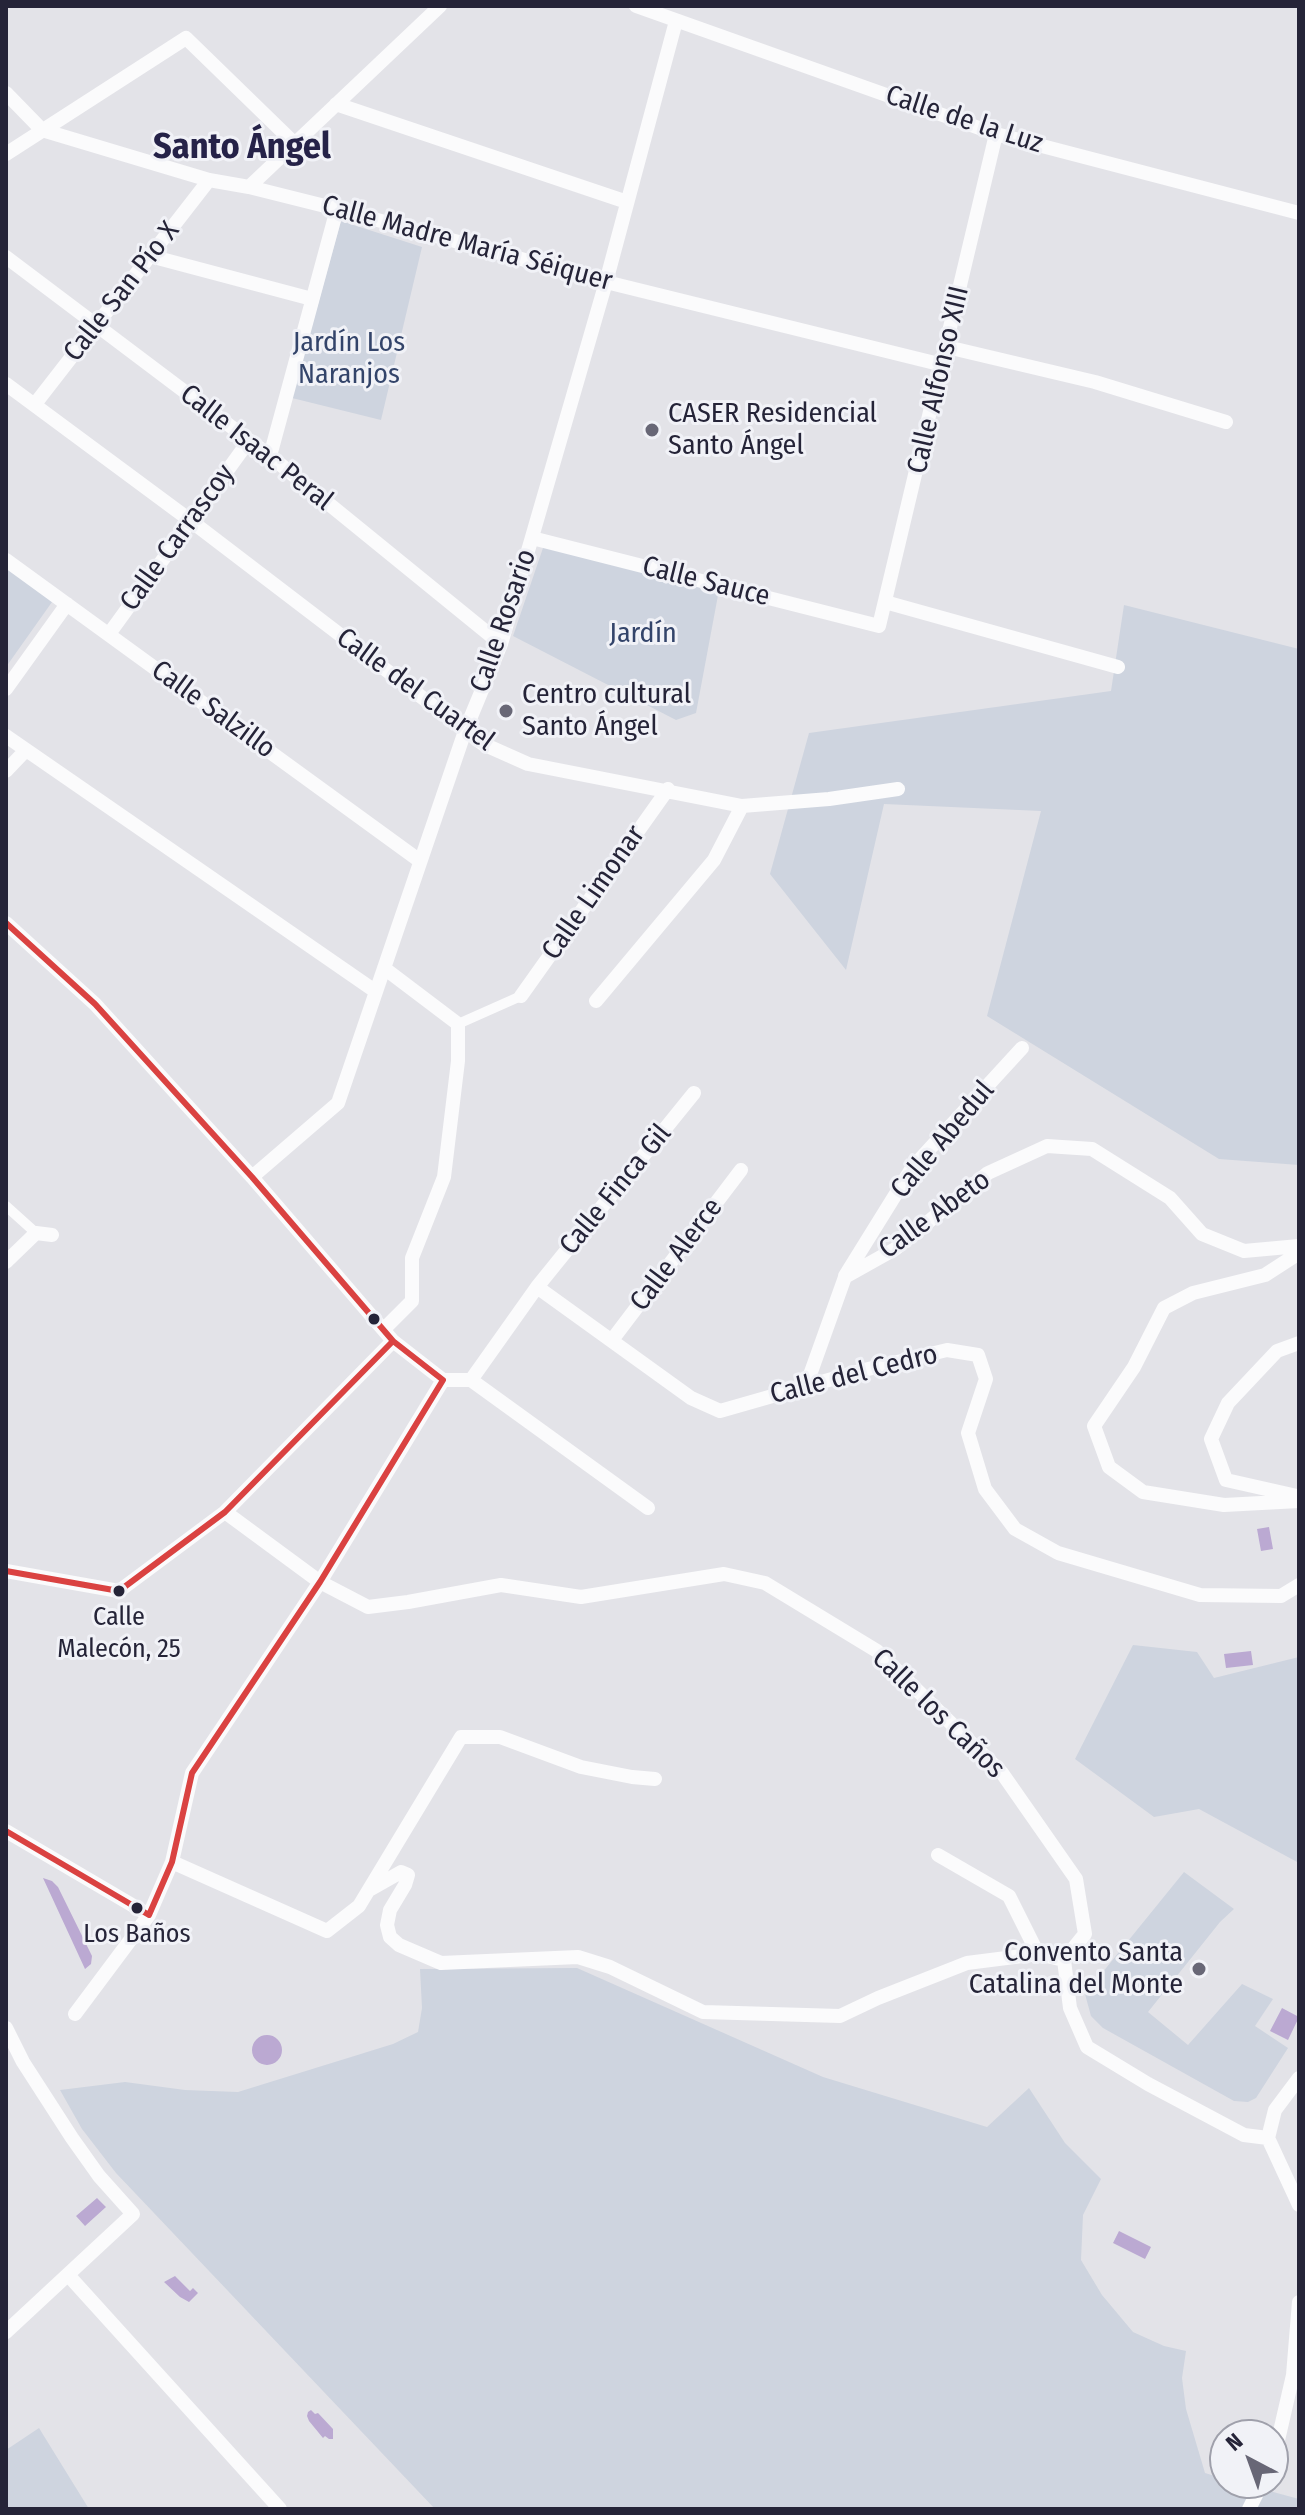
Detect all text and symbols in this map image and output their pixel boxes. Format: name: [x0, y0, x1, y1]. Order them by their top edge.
street label: Calle de la Luz: [881, 79, 1047, 161]
district label: Santo Ángel: [153, 126, 331, 170]
street label: Calle Madre María Séiquer: [318, 189, 616, 299]
street label: Calle San Pío X: [57, 215, 187, 369]
street label: Calle Alfonso XIII: [901, 283, 977, 477]
park label: Jardín Los Naranjos: [293, 326, 405, 392]
street label: Calle Isaac Peral: [173, 378, 339, 518]
place label: CASER Residencial Santo Ángel: [668, 397, 877, 463]
marker: CASER Residencial Santo Ángel: [643, 421, 661, 439]
street label: Calle Carrascoy: [114, 458, 242, 618]
street label: Calle Rosario: [464, 545, 544, 697]
street label: Calle Sauce: [639, 550, 773, 614]
park label: Jardín: [609, 617, 677, 651]
street label: Calle del Cuartel: [329, 621, 501, 759]
street label: Calle Salzillo: [145, 654, 281, 766]
place label: Centro cultural Santo Ángel: [522, 678, 691, 744]
marker: Centro cultural Santo Ángel: [497, 702, 515, 720]
street label: Calle Limonar: [535, 819, 653, 967]
street label: Calle Abedul: [884, 1074, 1002, 1206]
street label: Calle Finca Gil: [553, 1118, 679, 1262]
street label: Calle Abeto: [873, 1163, 997, 1267]
street label: Calle Alerce: [624, 1192, 730, 1318]
unlabelled marker: [366, 1311, 382, 1327]
street label: Calle del Cedro: [767, 1338, 941, 1412]
marker: Calle Malecón, 25: [111, 1583, 127, 1599]
place label: Calle Malecón, 25: [57, 1602, 181, 1664]
street label: Calle los Caños: [864, 1642, 1012, 1786]
marker: Los Baños: [129, 1900, 145, 1916]
place label: Los Baños: [83, 1919, 191, 1951]
place label: Convento Santa Catalina del Monte: [969, 1936, 1183, 2002]
marker: Convento Santa Catalina del Monte: [1190, 1960, 1208, 1978]
north arrow: [1209, 2419, 1289, 2499]
text: N: [1220, 2428, 1248, 2457]

